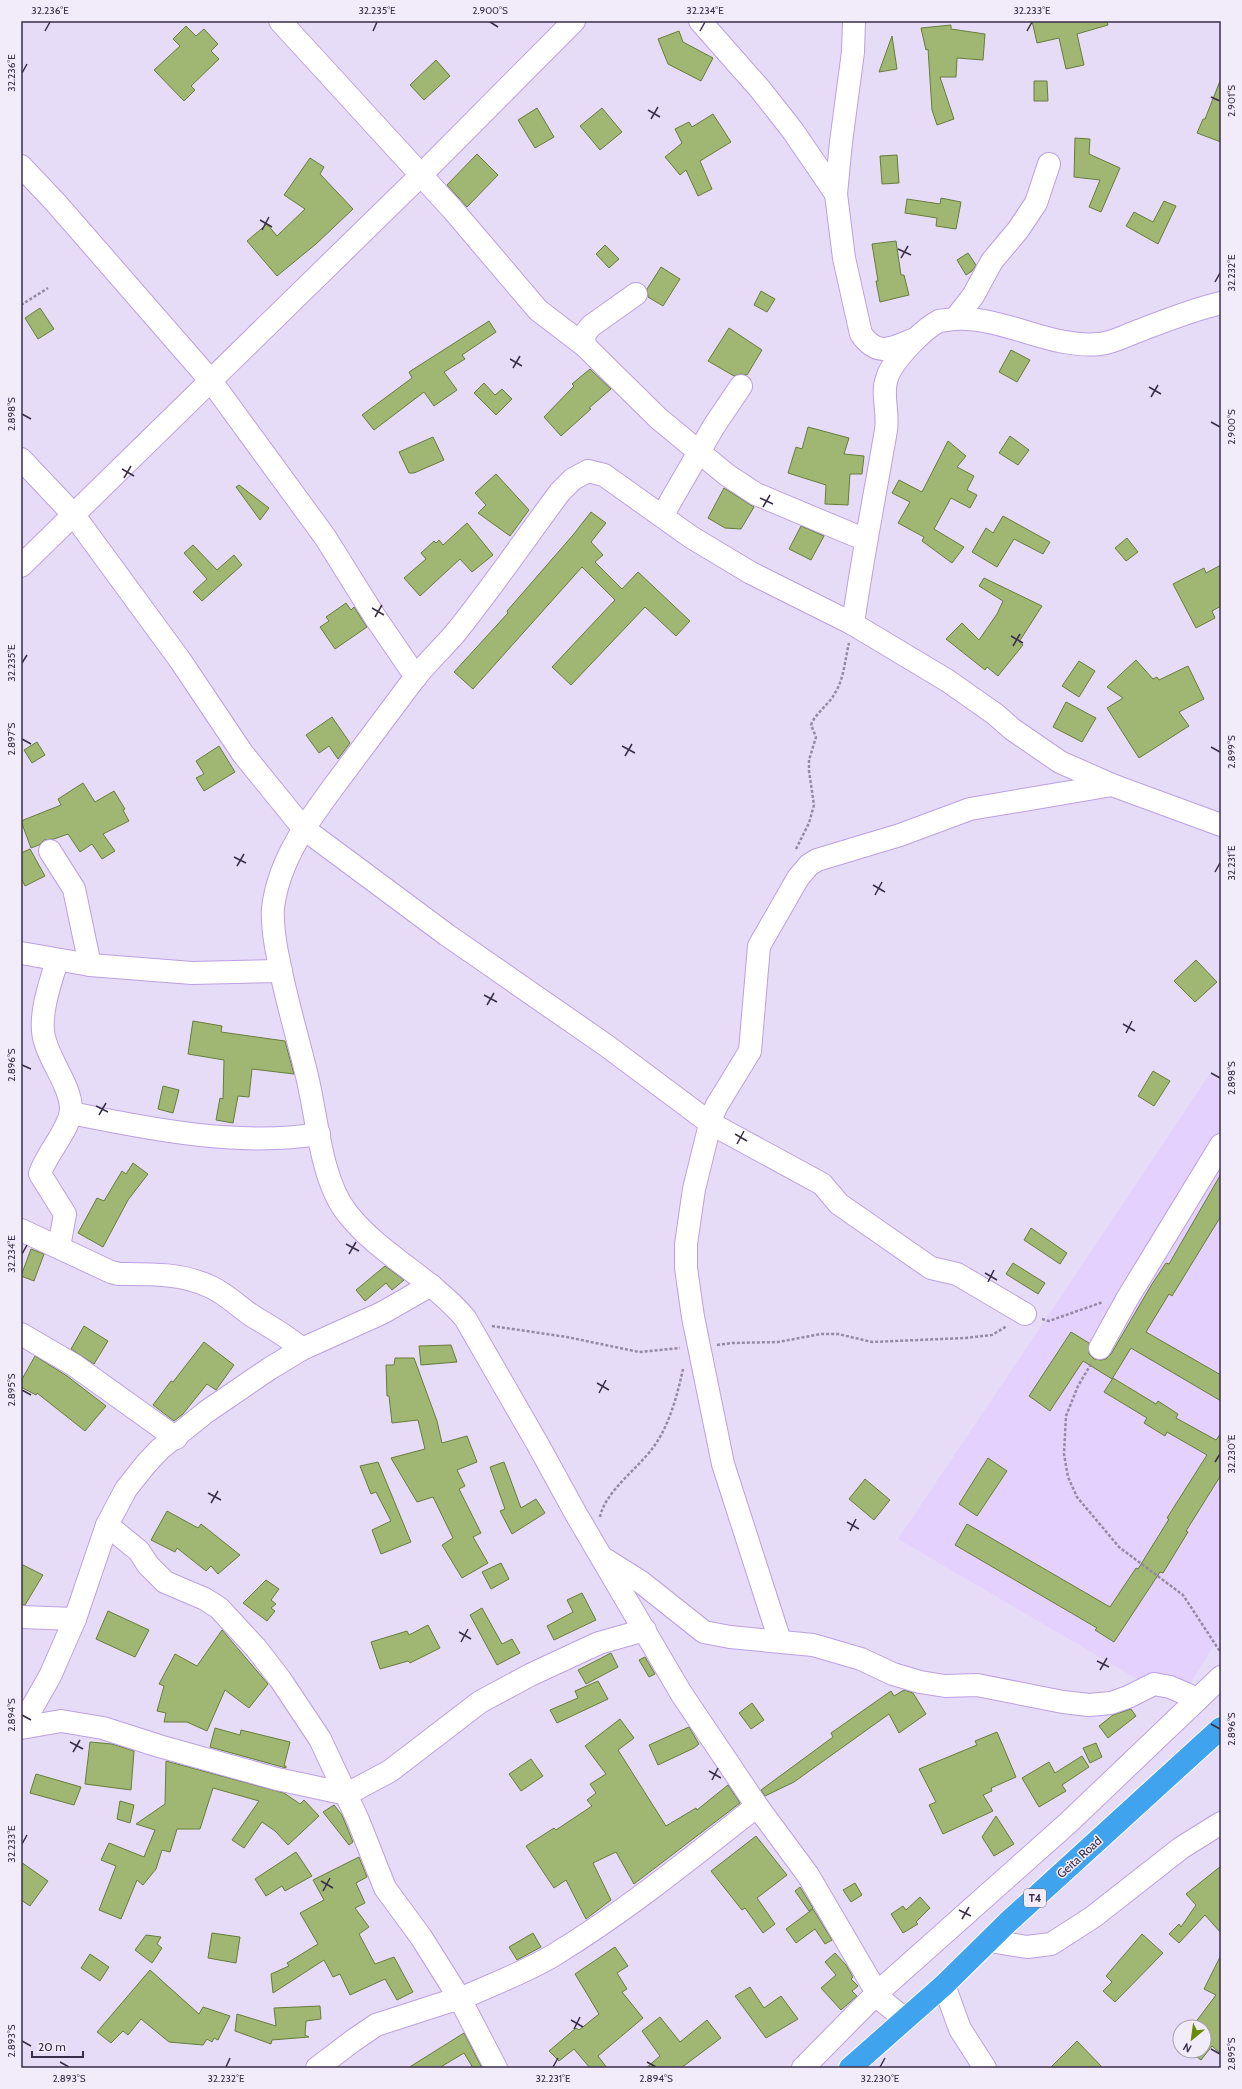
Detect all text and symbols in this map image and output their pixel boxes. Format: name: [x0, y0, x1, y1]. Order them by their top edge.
text: 32.236°E: [31, 4, 69, 17]
text: 32.235°E: [358, 4, 396, 17]
text: 2.900°S: [472, 4, 508, 17]
text: 32.234°E: [686, 4, 724, 17]
text: 32.233°E: [1013, 4, 1051, 17]
text: 32.236°E: [5, 54, 18, 92]
text: 2.901°S: [1225, 85, 1238, 117]
text: 32.232°E: [1225, 254, 1238, 292]
text: 2.898°S: [5, 397, 18, 431]
text: 2.900°S: [1225, 409, 1238, 445]
text: 32.235°E: [5, 644, 18, 682]
text: 2.897°S: [5, 722, 18, 755]
text: 2.899°S: [1225, 735, 1238, 769]
text: 32.231°E: [1225, 845, 1238, 881]
text: 2.896°S: [5, 1048, 18, 1082]
text: 2.898°S: [1225, 1061, 1238, 1095]
text: 32.234°E: [5, 1235, 18, 1273]
text: 2.895°S: [5, 1373, 18, 1407]
text: 32.230°E: [1225, 1434, 1238, 1473]
text: 2.894°S: [5, 1698, 18, 1732]
text: 2.896°S: [1225, 1712, 1238, 1746]
text: 32.233°E: [5, 1825, 18, 1863]
street label: Geita Road: [1053, 1833, 1105, 1881]
road number: T4: [1024, 1889, 1046, 1907]
north arrow: [1172, 2019, 1212, 2059]
text: 2.893°S: [5, 2024, 18, 2058]
scale bar: [32, 2033, 83, 2059]
text: 2.895°S: [1225, 2037, 1238, 2071]
text: 20 m: [38, 2039, 66, 2054]
text: N: [1180, 2040, 1194, 2056]
text: 2.893°S: [52, 2072, 86, 2085]
text: 32.232°E: [207, 2072, 245, 2085]
text: 32.231°E: [535, 2072, 571, 2085]
text: 2.894°S: [639, 2072, 673, 2085]
text: 32.230°E: [861, 2072, 900, 2085]

